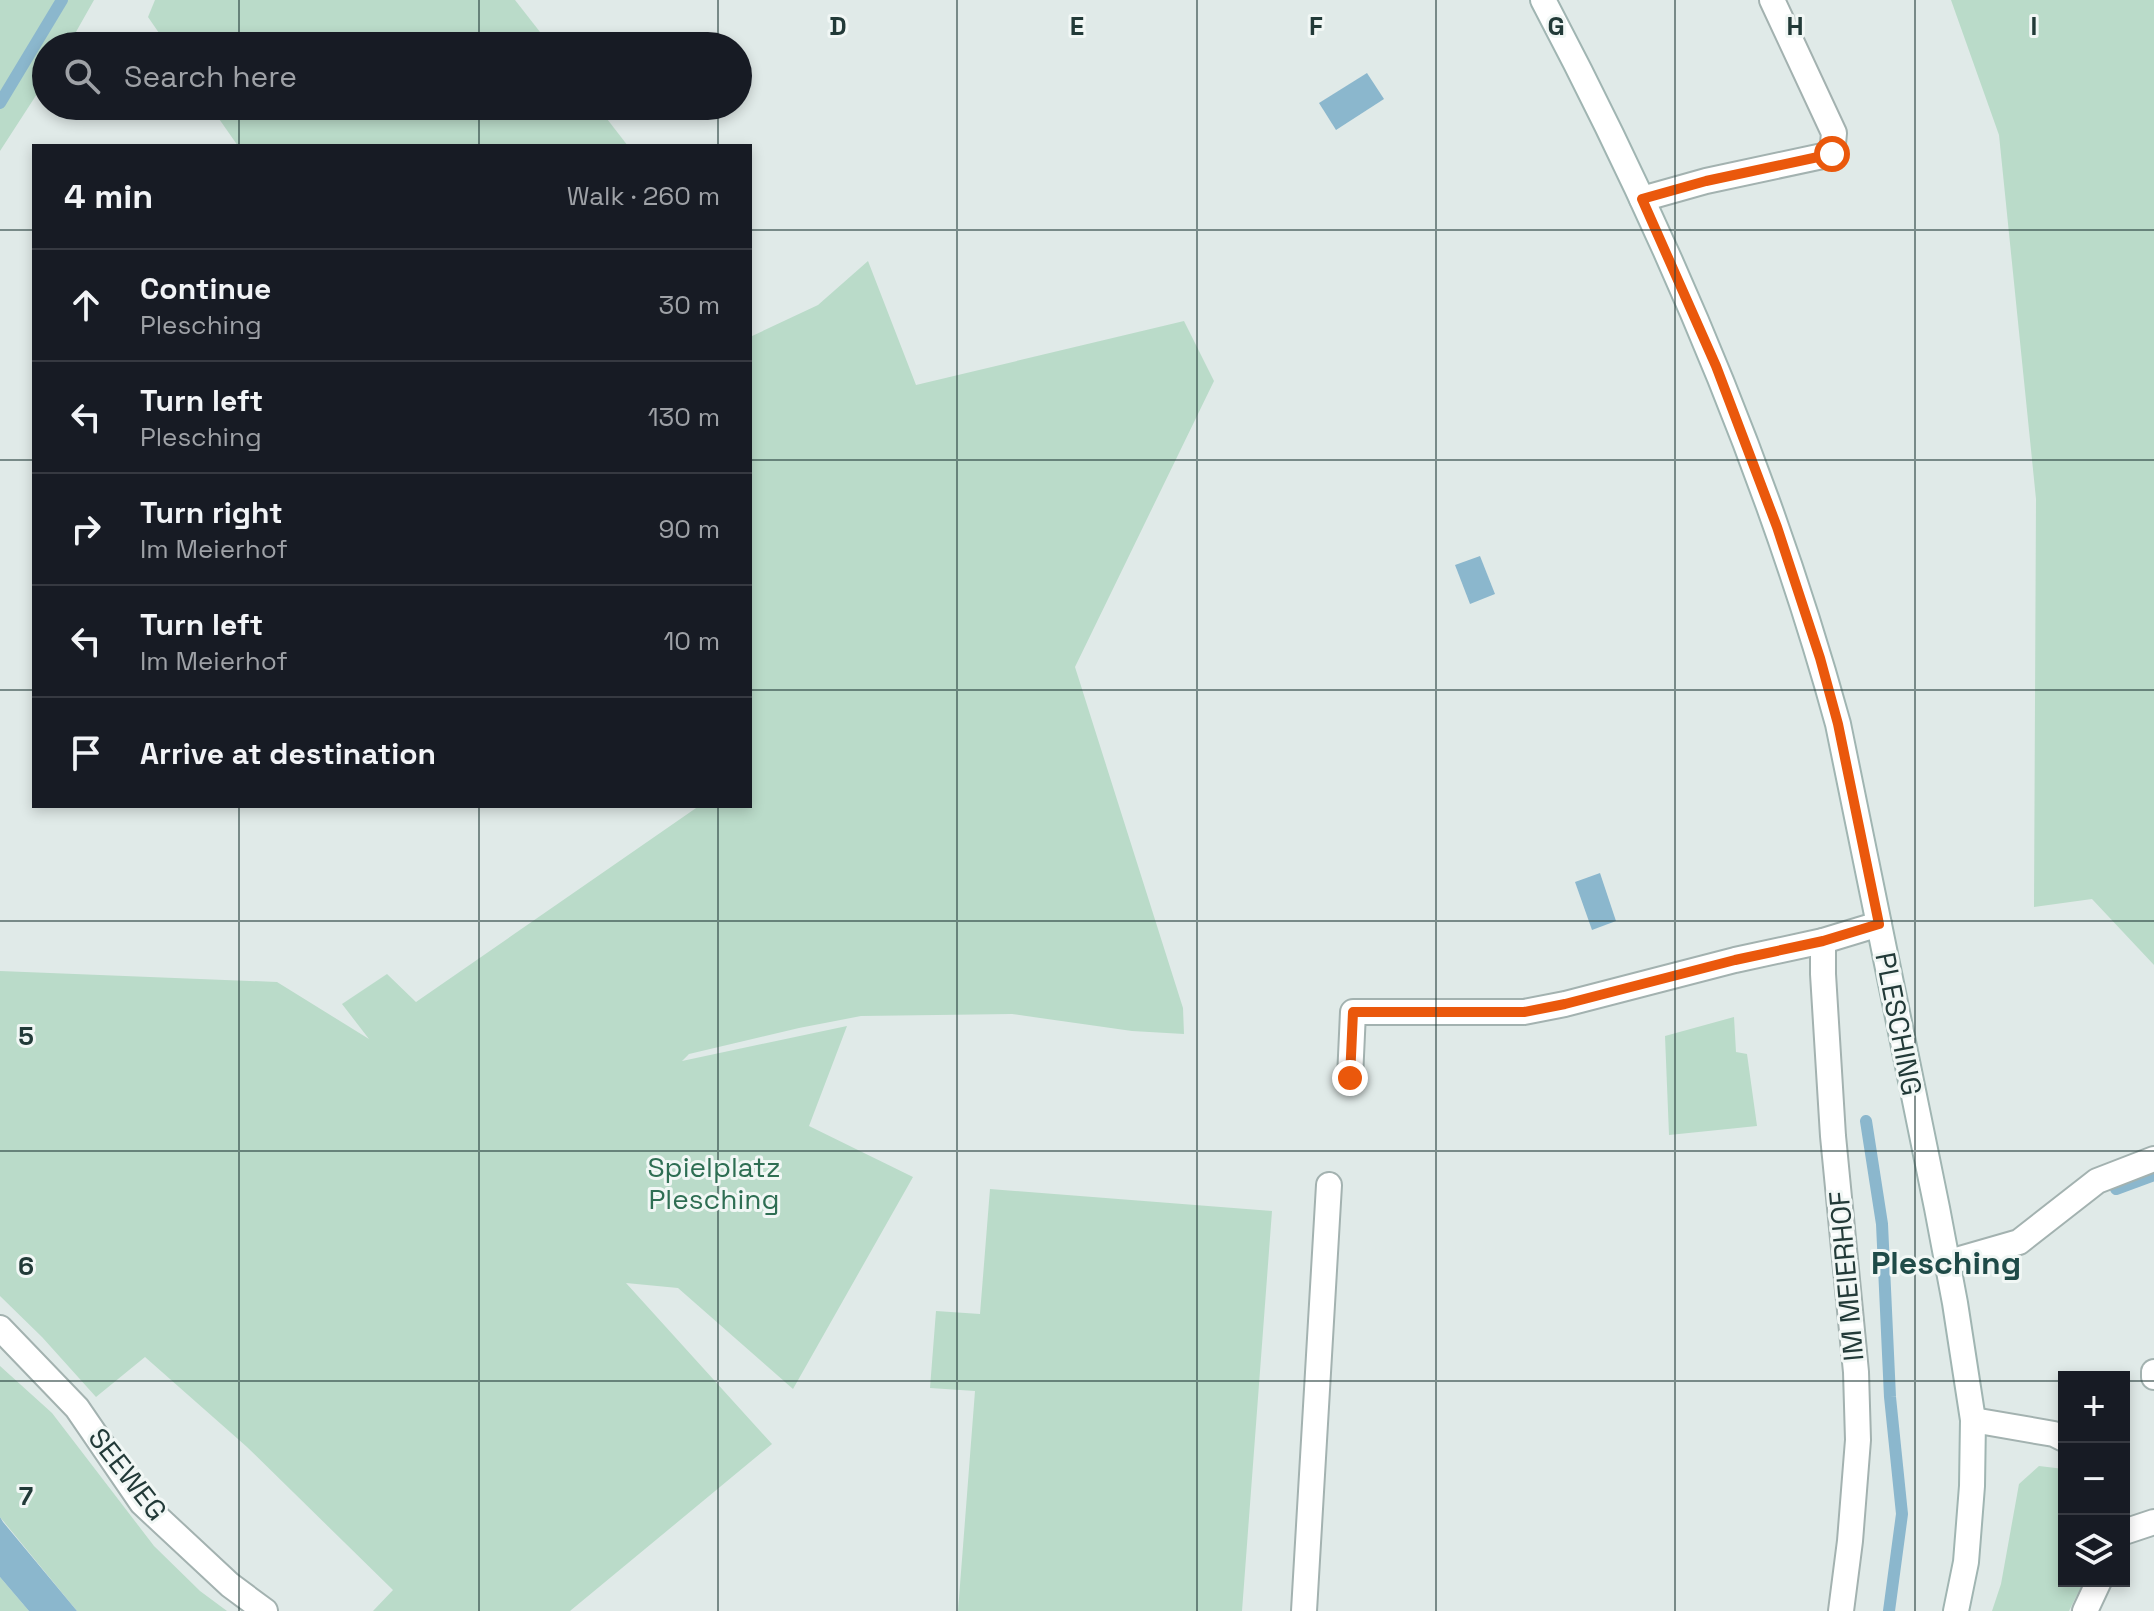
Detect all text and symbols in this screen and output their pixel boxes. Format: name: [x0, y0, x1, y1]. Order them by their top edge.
text: D: [829, 9, 847, 43]
text: E: [1070, 9, 1084, 43]
text: F: [1309, 9, 1323, 43]
text: G: [1547, 9, 1565, 43]
text: H: [1786, 9, 1804, 43]
text: I: [2031, 9, 2037, 43]
search box: [32, 32, 752, 120]
icon: search: [60, 54, 104, 98]
text: Search here: [124, 57, 297, 96]
route start: [1814, 136, 1850, 172]
text: 4 min: [64, 175, 153, 218]
text: Walk · 260 m: [567, 179, 720, 213]
text: Continue: [140, 269, 271, 308]
icon: ahead: [64, 283, 108, 327]
text: 30 m: [659, 288, 720, 322]
text: Plesching: [140, 308, 262, 342]
text: Turn left: [140, 381, 263, 420]
icon: left: [64, 395, 108, 439]
text: 130 m: [648, 400, 720, 434]
text: Plesching: [140, 420, 262, 454]
text: Turn right: [140, 493, 283, 532]
icon: right: [64, 507, 108, 551]
text: 90 m: [658, 512, 720, 546]
text: Im Meierhof: [140, 532, 288, 566]
text: Turn left: [140, 605, 263, 644]
icon: left: [64, 619, 108, 663]
text: 10 m: [663, 624, 720, 658]
text: Im Meierhof: [140, 644, 288, 678]
icon: arrive: [64, 731, 108, 775]
text: Arrive at destination: [140, 734, 436, 773]
street label: PLESCHING: [1867, 949, 1931, 1099]
text: 5: [18, 1019, 34, 1053]
route end: [1332, 1060, 1368, 1096]
park label: Spielplatz Plesching: [647, 1149, 781, 1217]
street label: IM MEIERHOF: [1821, 1189, 1871, 1363]
district label: Plesching: [1871, 1243, 2021, 1283]
text: 6: [18, 1249, 34, 1283]
map controls: [2058, 1371, 2130, 1587]
button: +: [2058, 1371, 2130, 1443]
street label: SEEWEG: [81, 1421, 175, 1527]
button: −: [2058, 1443, 2130, 1515]
text: 7: [19, 1479, 33, 1513]
button: layers: [2058, 1515, 2130, 1587]

